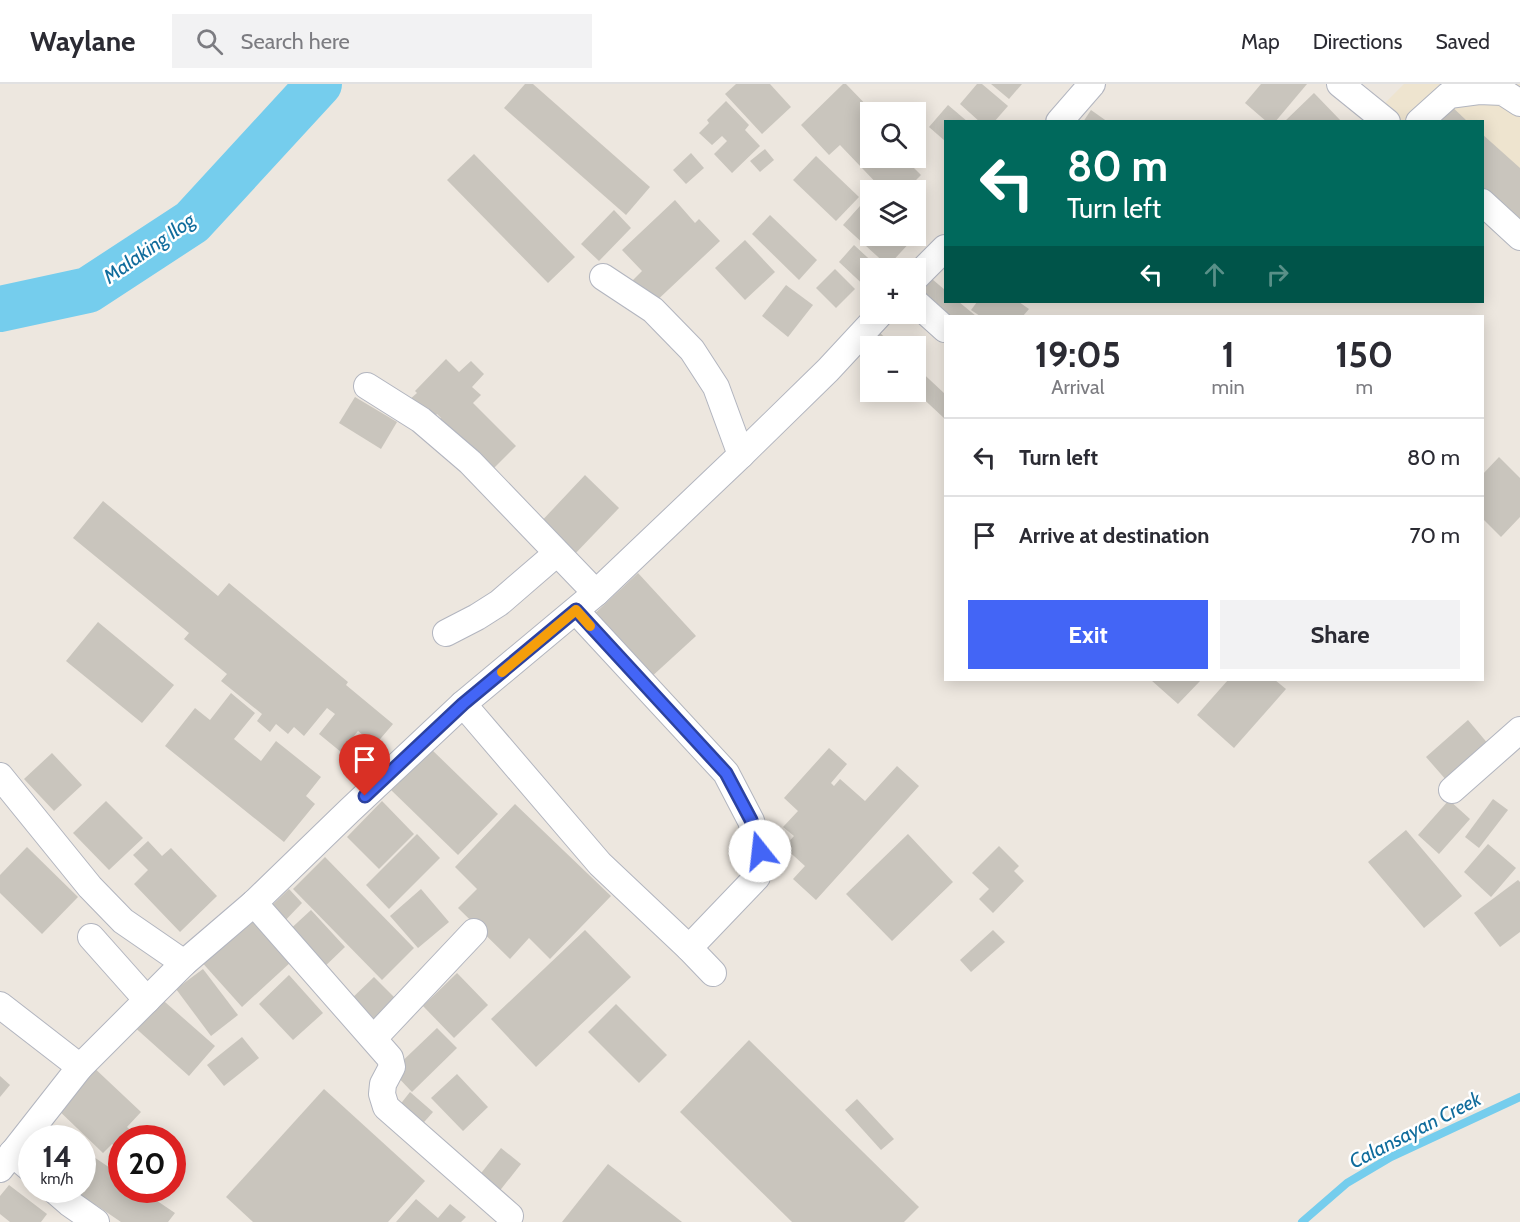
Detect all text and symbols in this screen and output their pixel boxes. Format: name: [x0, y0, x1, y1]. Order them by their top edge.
search box: [172, 14, 592, 68]
text: Waylane: [30, 24, 136, 58]
icon: search: [193, 25, 226, 58]
text: Search here: [241, 28, 350, 55]
text: Map: [1241, 29, 1280, 54]
text: Directions: [1313, 29, 1402, 54]
text: Saved: [1435, 29, 1490, 54]
map controls: [860, 102, 926, 402]
button: search: [860, 102, 926, 168]
text: 80 m: [1067, 140, 1168, 192]
icon: left: [968, 144, 1046, 222]
button: layers: [860, 180, 926, 246]
text: Turn left: [1067, 192, 1161, 225]
water label: Malaking Ilog: [98, 207, 200, 289]
button: +: [860, 258, 926, 324]
icon: left: [1135, 258, 1168, 291]
icon: ahead: [1198, 258, 1231, 291]
icon: right: [1261, 258, 1294, 291]
text: 19:05: [1035, 332, 1121, 376]
text: 1: [1221, 332, 1235, 376]
text: 150: [1335, 332, 1393, 376]
button: −: [860, 336, 926, 402]
text: Arrival: [1051, 375, 1104, 399]
text: min: [1212, 375, 1245, 399]
text: m: [1356, 375, 1373, 399]
icon: left: [968, 441, 1001, 474]
text: Turn left: [1019, 444, 1098, 471]
text: 80 m: [1407, 444, 1460, 471]
icon: arrive: [968, 519, 1001, 552]
text: Arrive at destination: [1019, 522, 1209, 549]
text: 70 m: [1410, 522, 1460, 549]
button: Exit: [968, 600, 1208, 669]
button: Share: [1220, 600, 1460, 669]
pin: [339, 734, 390, 796]
icon: arrive: [348, 743, 381, 776]
position arrow: [728, 819, 792, 883]
water label: Calansayan Creek: [1345, 1086, 1486, 1174]
speed limit sign: 20: [108, 1125, 186, 1203]
text: 14: [42, 1138, 72, 1175]
text: km/h: [41, 1170, 73, 1188]

